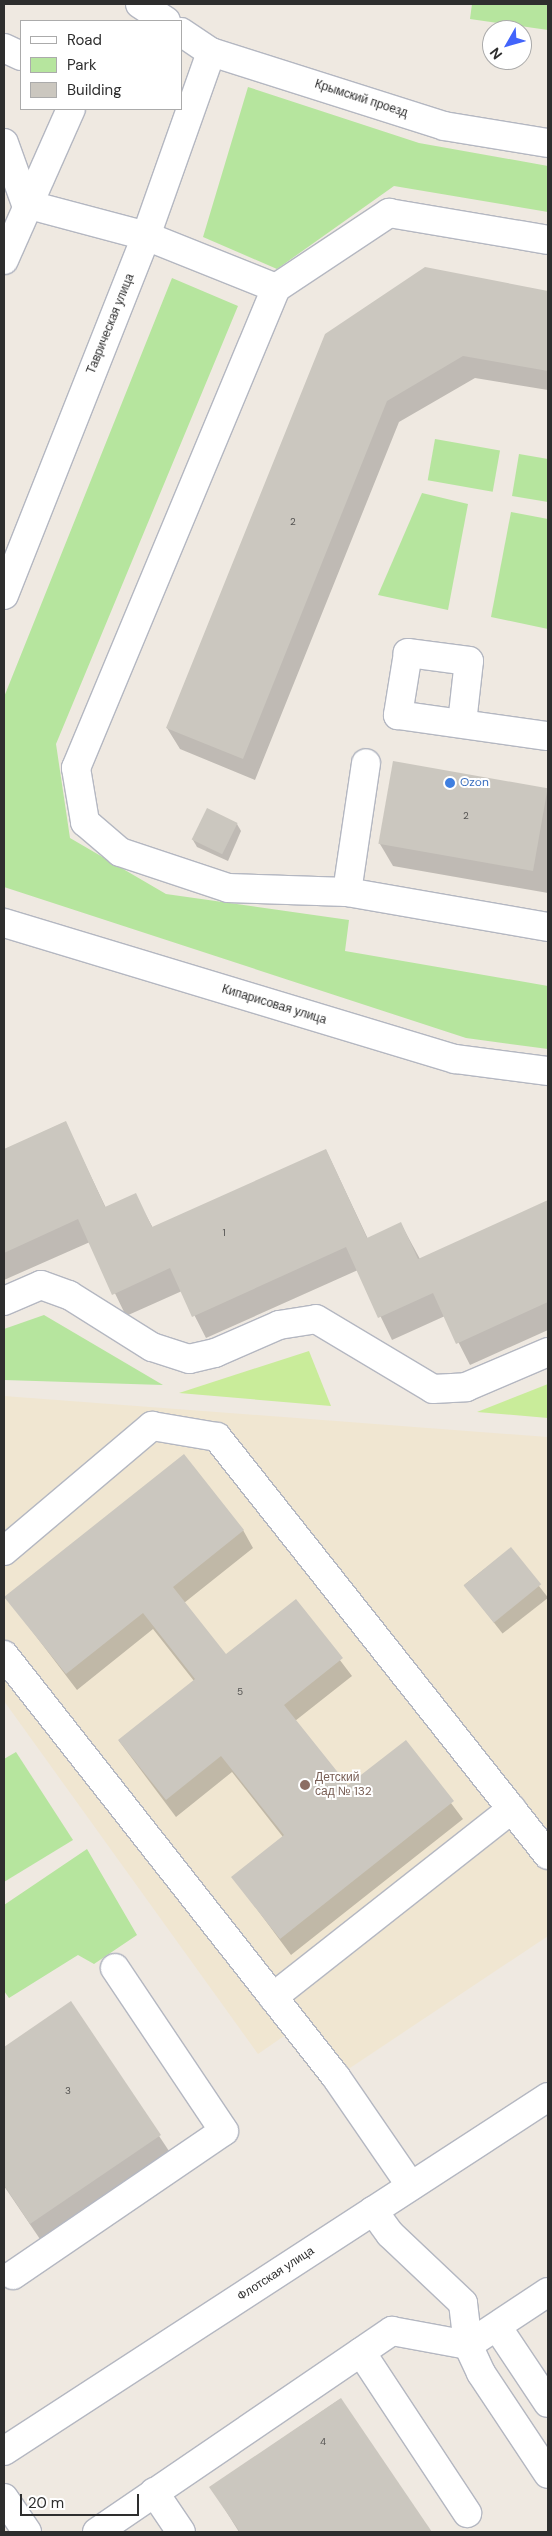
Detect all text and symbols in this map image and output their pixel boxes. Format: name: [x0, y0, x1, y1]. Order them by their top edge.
legend: [20, 20, 182, 110]
north arrow: [482, 20, 532, 70]
text: Road: [67, 30, 102, 50]
text: N: [486, 44, 506, 63]
text: Park: [67, 55, 97, 75]
street label: Крымский проезд: [313, 77, 409, 121]
text: Building: [67, 80, 122, 100]
street label: Таврическая улица: [84, 272, 138, 376]
house number: 2: [290, 516, 296, 528]
place label: Ozon: [460, 776, 489, 790]
marker: Ozon: [444, 777, 456, 789]
house number: 2: [463, 810, 469, 822]
street label: Кипарисовая улица: [220, 982, 328, 1028]
house number: 1: [222, 1227, 226, 1239]
house number: 5: [237, 1686, 243, 1698]
place label: Детский сад № 132: [315, 1771, 372, 1799]
marker: Детский сад № 132: [299, 1779, 311, 1791]
house number: 3: [65, 2085, 71, 2097]
street label: Флотская улица: [235, 2244, 317, 2304]
house number: 4: [320, 2436, 326, 2448]
scale bar: [22, 2484, 141, 2516]
text: 20 m: [28, 2493, 64, 2513]

